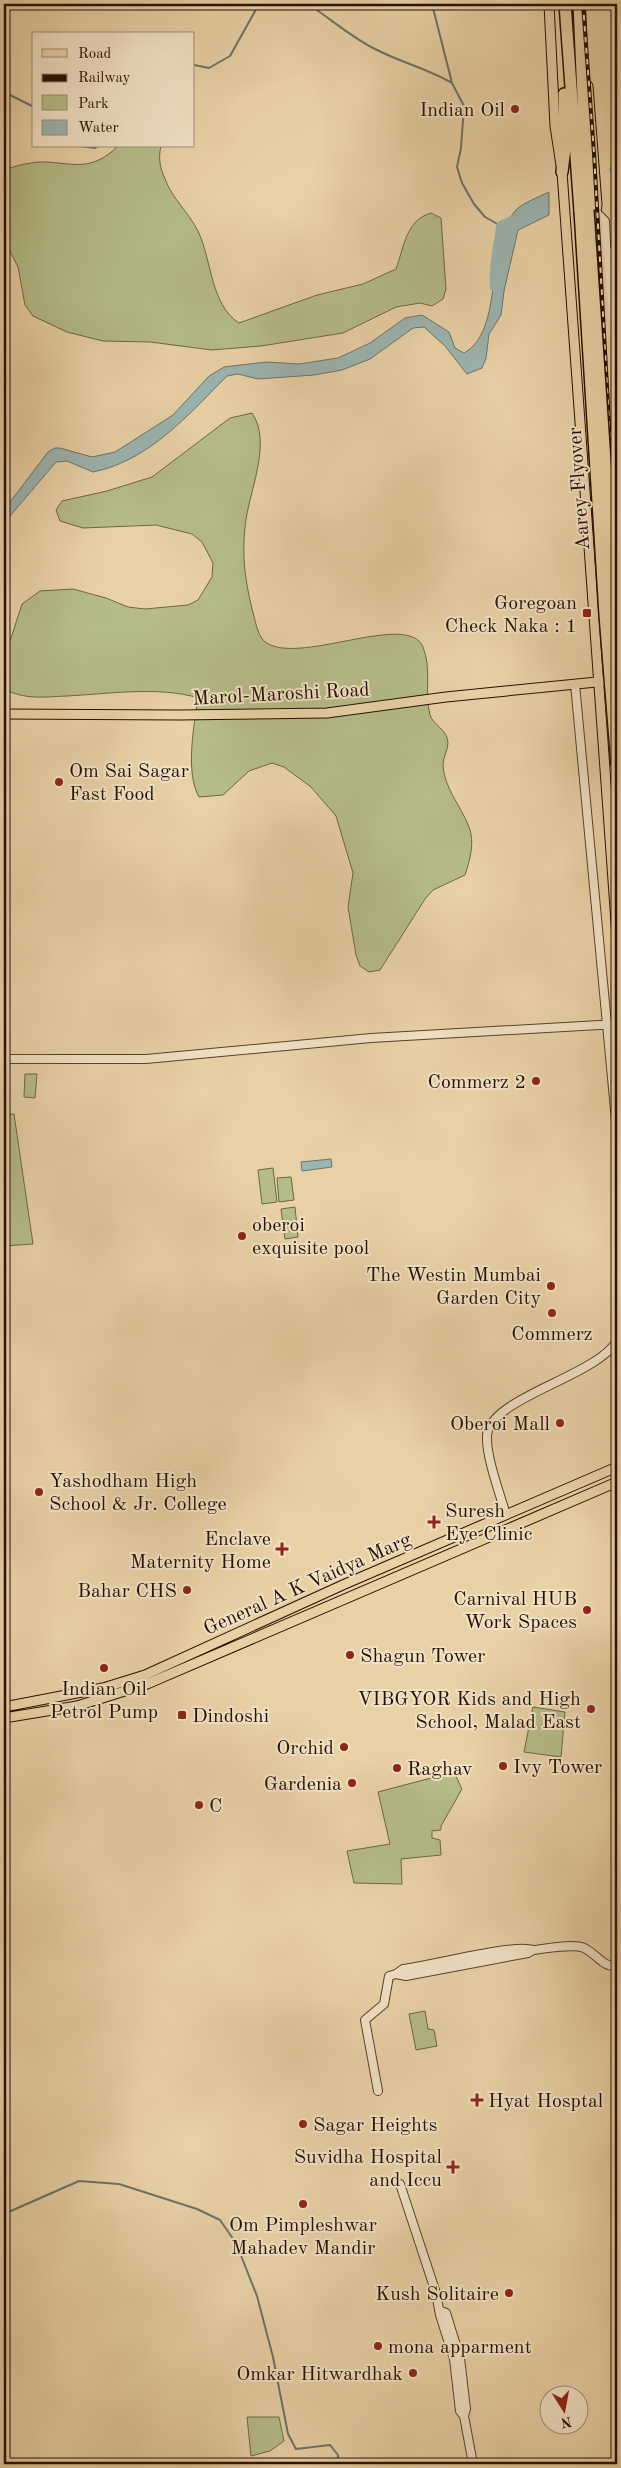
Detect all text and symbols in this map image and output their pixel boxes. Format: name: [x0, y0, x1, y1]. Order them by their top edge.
legend: [32, 32, 195, 148]
text: Road: [78, 47, 112, 62]
text: Railway: [78, 71, 131, 86]
text: Park: [78, 97, 109, 112]
place label: Indian Oil: [419, 101, 505, 121]
marker: Indian Oil: [509, 103, 521, 115]
text: Water: [78, 121, 119, 136]
street label: Aarey Flyover: [566, 427, 594, 551]
place label: Goregoan Check Naka : 1: [445, 594, 577, 637]
marker: Goregoan Check Naka : 1: [581, 607, 593, 619]
street label: Marol-Maroshi Road: [192, 680, 370, 710]
place label: Om Sai Sagar Fast Food: [69, 762, 189, 805]
marker: Om Sai Sagar Fast Food: [53, 776, 65, 788]
place label: Commerz 2: [428, 1073, 526, 1093]
marker: Commerz 2: [530, 1075, 542, 1087]
place label: oberoi exquisite pool: [252, 1216, 369, 1259]
marker: oberoi exquisite pool: [236, 1230, 248, 1242]
place label: The Westin Mumbai Garden City: [366, 1266, 541, 1309]
marker: The Westin Mumbai Garden City: [545, 1280, 557, 1292]
marker: Commerz: [546, 1307, 558, 1319]
place label: Commerz: [511, 1325, 593, 1345]
place label: Oberoi Mall: [450, 1415, 550, 1435]
marker: Oberoi Mall: [554, 1417, 566, 1429]
place label: Yashodham High School & Jr. College: [49, 1472, 227, 1515]
marker: Yashodham High School & Jr. College: [33, 1486, 45, 1498]
place label: Suresh Eye Clinic: [445, 1502, 533, 1545]
marker: Suresh Eye Clinic: [427, 1515, 441, 1529]
place label: Enclave Maternity Home: [130, 1530, 271, 1573]
street label: General A K Vaidya Marg: [201, 1530, 415, 1640]
marker: Enclave Maternity Home: [275, 1542, 289, 1556]
place label: Bahar CHS: [77, 1582, 177, 1602]
marker: Bahar CHS: [181, 1584, 193, 1596]
place label: Carnival HUB Work Spaces: [453, 1590, 577, 1633]
marker: Carnival HUB Work Spaces: [581, 1604, 593, 1616]
place label: Shagun Tower: [360, 1647, 486, 1667]
marker: Shagun Tower: [344, 1649, 356, 1661]
marker: Indian Oil Petrol Pump: [98, 1662, 110, 1674]
place label: Indian Oil Petrol Pump: [50, 1680, 158, 1723]
place label: VIBGYOR Kids and High School, Malad East: [357, 1690, 581, 1733]
marker: VIBGYOR Kids and High School, Malad East: [585, 1703, 597, 1715]
place label: Dindoshi: [192, 1707, 269, 1727]
marker: Dindoshi: [176, 1709, 188, 1721]
place label: Orchid: [276, 1739, 334, 1759]
marker: Orchid: [338, 1741, 350, 1753]
place label: Ivy Tower: [513, 1758, 602, 1778]
place label: Raghav: [407, 1760, 473, 1780]
marker: Ivy Tower: [497, 1760, 509, 1772]
marker: Raghav: [391, 1762, 403, 1774]
place label: Gardenia: [264, 1775, 342, 1795]
marker: Gardenia: [346, 1777, 358, 1789]
place label: C: [209, 1797, 222, 1817]
marker: C: [193, 1799, 205, 1811]
place label: Hyat Hosptal: [488, 2092, 603, 2112]
marker: Hyat Hosptal: [470, 2093, 484, 2107]
place label: Sagar Heights: [313, 2116, 437, 2136]
marker: Sagar Heights: [297, 2118, 309, 2130]
place label: Suvidha Hospital and Iccu: [294, 2148, 442, 2191]
marker: Suvidha Hospital and Iccu: [446, 2160, 460, 2174]
marker: Om Pimpleshwar Mahadev Mandir: [297, 2198, 309, 2210]
place label: Om Pimpleshwar Mahadev Mandir: [229, 2216, 377, 2259]
place label: Kush Solitaire: [375, 2285, 499, 2305]
marker: Kush Solitaire: [503, 2287, 515, 2299]
place label: mona apparment: [388, 2338, 532, 2358]
marker: mona apparment: [372, 2340, 384, 2352]
place label: Omkar Hitwardhak: [236, 2365, 403, 2385]
marker: Omkar Hitwardhak: [407, 2367, 419, 2379]
north arrow: [538, 2386, 588, 2436]
text: N: [559, 2414, 573, 2430]

